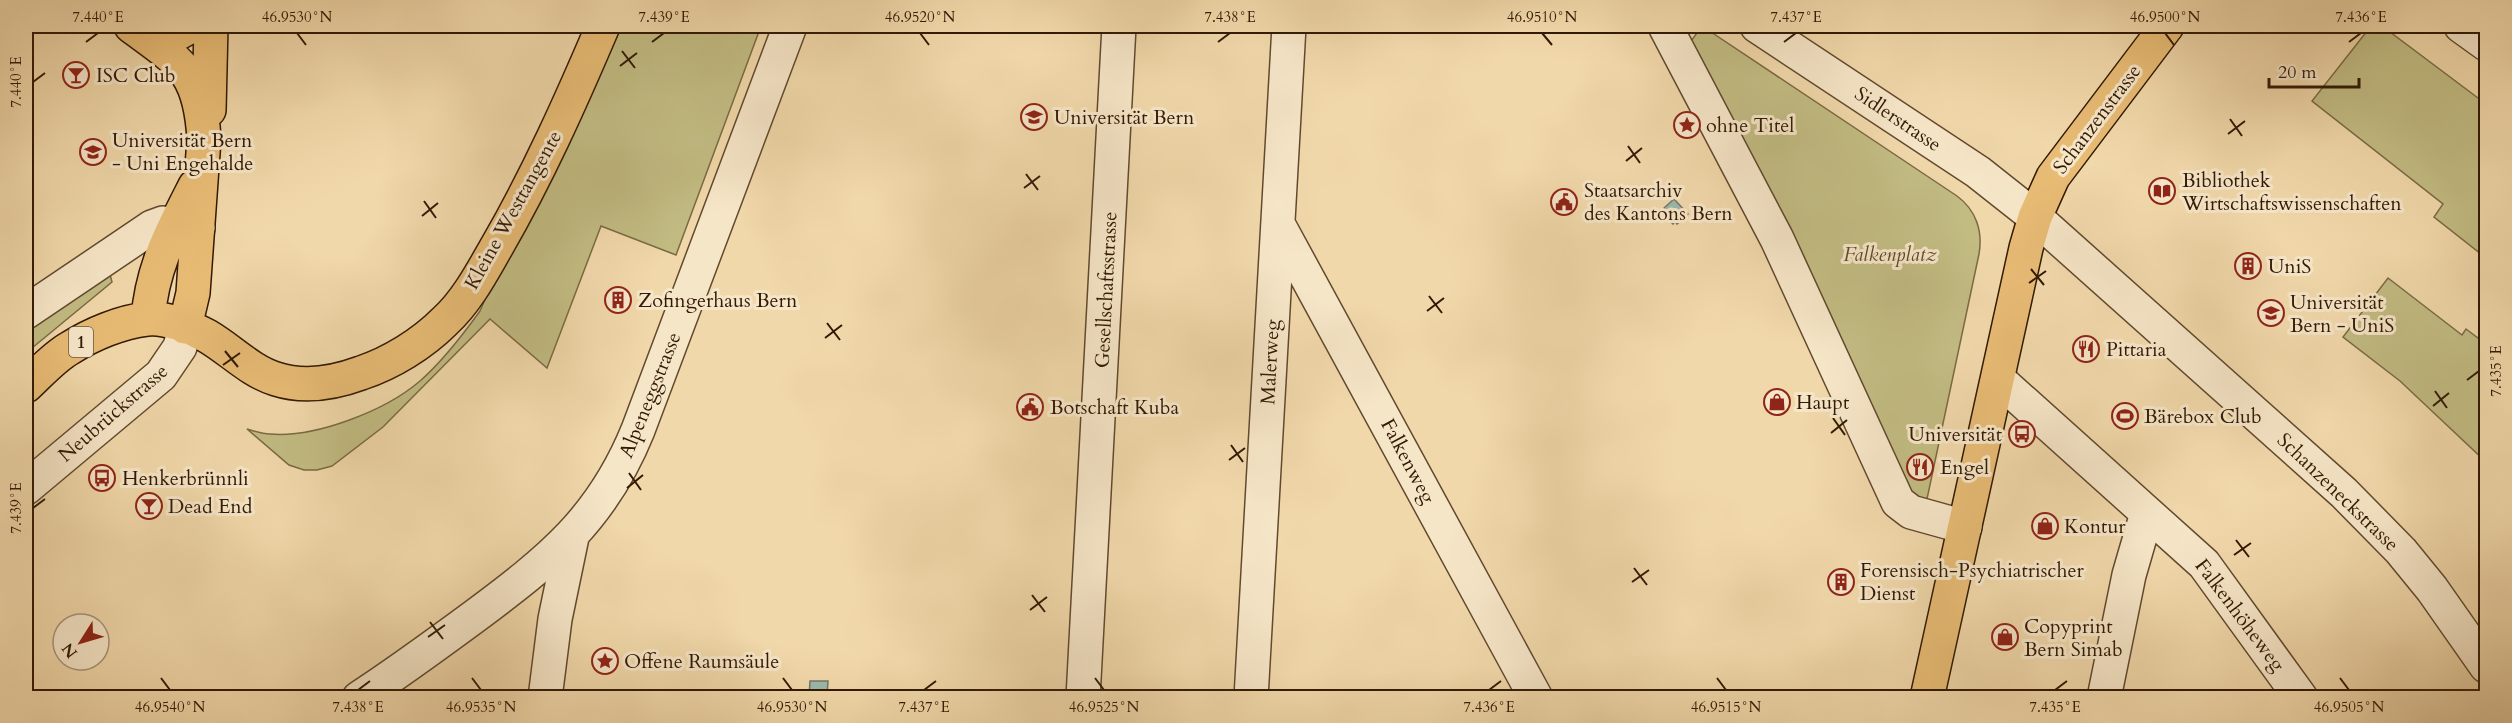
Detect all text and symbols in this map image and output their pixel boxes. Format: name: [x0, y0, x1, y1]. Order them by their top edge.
text: 7.440°E: [72, 7, 124, 27]
text: 46.9530°N: [262, 7, 332, 27]
text: 7.439°E: [638, 7, 690, 27]
text: 46.9520°N: [885, 7, 955, 27]
text: 7.438°E: [1204, 7, 1256, 27]
text: 46.9510°N: [1507, 7, 1577, 27]
text: 7.437°E: [1770, 7, 1822, 27]
text: 46.9500°N: [2130, 7, 2200, 27]
text: 7.436°E: [2335, 7, 2387, 27]
scale bar: [2269, 51, 2359, 89]
text: 7.440°E: [6, 56, 26, 108]
street label: Schanzenstrasse: [2047, 59, 2147, 179]
bar icon: ISC Club: [61, 60, 91, 90]
text: 20 m: [2278, 60, 2317, 85]
place label: ISC Club: [96, 62, 176, 89]
street label: Sidlerstrasse: [1849, 80, 1947, 158]
school or university icon: Universität Bern: [1019, 102, 1049, 132]
place label: Universität Bern: [1054, 104, 1195, 131]
place icon: ohne Titel: [1672, 110, 1702, 140]
place label: ohne Titel: [1706, 112, 1794, 139]
street label: Kleine Westtangente: [458, 126, 568, 294]
place label: Universität Bern - Uni Engehalde: [112, 127, 253, 177]
school or university icon: Universität Bern - Uni Engehalde: [78, 137, 108, 167]
place label: Bibliothek Wirtschaftswissenschaften: [2181, 167, 2402, 217]
library icon: Bibliothek Wirtschaftswissenschaften: [2147, 176, 2177, 206]
place label: Staatsarchiv des Kantons Bern: [1584, 177, 1733, 227]
public building icon: Staatsarchiv des Kantons Bern: [1549, 187, 1579, 217]
street label: Gesellschaftsstrasse: [1088, 211, 1124, 369]
park label: Falkenplatz: [1843, 241, 1937, 268]
building icon: UniS: [2233, 251, 2263, 281]
place label: UniS: [2268, 253, 2311, 280]
building icon: Zofingerhaus Bern: [603, 285, 633, 315]
place label: Zofingerhaus Bern: [638, 287, 798, 314]
place label: Universität Bern - UniS: [2290, 289, 2394, 339]
school or university icon: Universität Bern - UniS: [2256, 298, 2286, 328]
street label: Malerweg: [1254, 318, 1286, 405]
road number: 1: [69, 327, 93, 357]
street label: Alpeneggstrasse: [613, 328, 687, 462]
restaurant icon: Pittaria: [2071, 334, 2101, 364]
place label: Pittaria: [2106, 336, 2167, 363]
text: 7.435°E: [2486, 345, 2506, 397]
street label: Neubrückstrasse: [52, 358, 174, 468]
shop icon: Haupt: [1762, 387, 1792, 417]
place label: Haupt: [1796, 389, 1850, 416]
public building icon: Botschaft Kuba: [1015, 392, 1045, 422]
place label: Botschaft Kuba: [1050, 394, 1180, 421]
sports icon: Bärebox Club: [2110, 401, 2140, 431]
place label: Bärebox Club: [2144, 403, 2262, 430]
street label: Falkenweg: [1374, 414, 1442, 509]
bus stop icon: Universität: [2007, 419, 2037, 449]
place label: Universität: [1908, 421, 2003, 448]
street label: Schanzeneckstrasse: [2271, 427, 2405, 557]
restaurant icon: Engel: [1905, 452, 1935, 482]
place label: Engel: [1940, 454, 1989, 481]
bus stop icon: Henkerbrünnli: [87, 463, 117, 493]
place label: Henkerbrünnli: [122, 465, 249, 492]
text: 7.439°E: [6, 482, 26, 534]
bar icon: Dead End: [134, 491, 164, 521]
place label: Dead End: [168, 493, 253, 520]
shop icon: Kontur: [2030, 511, 2060, 541]
place label: Kontur: [2064, 513, 2126, 540]
street label: Falkenhöheweg: [2189, 553, 2292, 677]
place label: Forensisch-Psychiatrischer Dienst: [1860, 557, 2085, 607]
building icon: Forensisch-Psychiatrischer Dienst: [1826, 567, 1856, 597]
north arrow: [51, 612, 111, 672]
place label: Copyprint Bern Simab: [2024, 613, 2123, 663]
shop icon: Copyprint Bern Simab: [1990, 622, 2020, 652]
text: N: [57, 638, 83, 663]
place icon: Offene Raumsäule: [590, 646, 620, 676]
place label: Offene Raumsäule: [624, 648, 779, 675]
text: 46.9540°N: [135, 697, 205, 717]
text: 7.438°E: [332, 697, 384, 717]
text: 46.9535°N: [446, 697, 516, 717]
text: 46.9530°N: [757, 697, 827, 717]
text: 7.437°E: [898, 697, 950, 717]
text: 46.9525°N: [1069, 697, 1139, 717]
text: 7.436°E: [1463, 697, 1515, 717]
text: 46.9515°N: [1691, 697, 1761, 717]
text: 7.435°E: [2029, 697, 2081, 717]
text: 46.9505°N: [2314, 697, 2384, 717]

